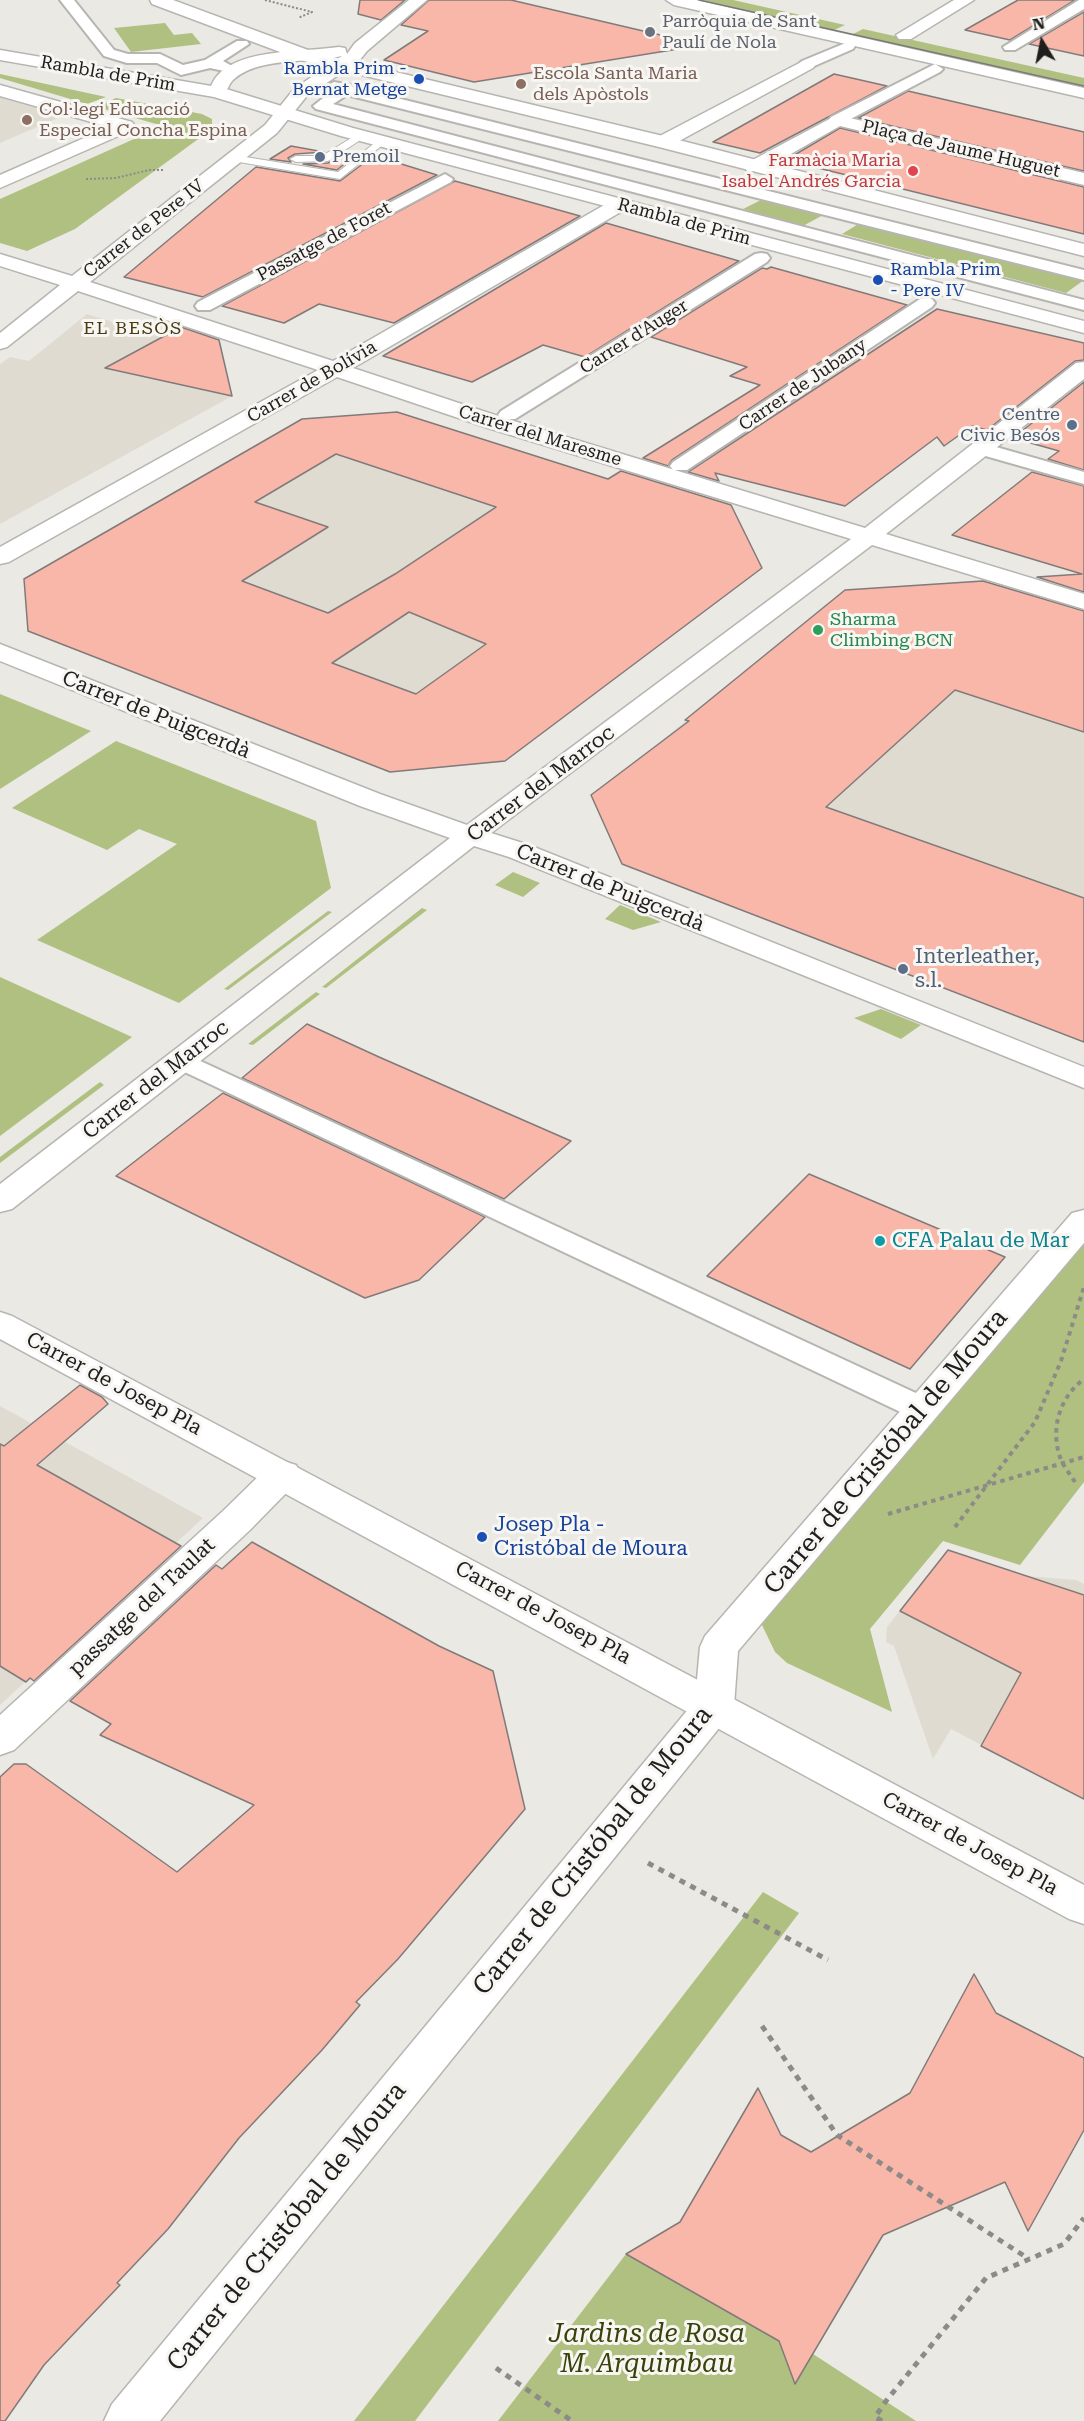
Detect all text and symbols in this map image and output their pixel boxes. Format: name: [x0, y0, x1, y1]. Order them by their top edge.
place label: Parròquia de Sant Paulí de Nola: [662, 11, 817, 54]
north arrow: [1012, 12, 1072, 72]
text: N: [1031, 13, 1046, 34]
marker: Parròquia de Sant Paulí de Nola: [643, 25, 657, 39]
street label: Rambla de Prim: [39, 51, 177, 97]
place label: Rambla Prim - Bernat Metge: [284, 58, 407, 100]
place label: Escola Santa Maria dels Apòstols: [533, 63, 697, 106]
marker: Rambla Prim - Bernat Metge: [412, 72, 426, 86]
marker: Escola Santa Maria dels Apòstols: [514, 77, 528, 91]
place label: Col·legi Educació Especial Concha Espina: [39, 99, 247, 142]
marker: Col·legi Educació Especial Concha Espina: [20, 113, 34, 127]
street label: Plaça de Jaume Huguet: [860, 116, 1062, 182]
place label: Premoil: [332, 146, 399, 168]
marker: Premoil: [313, 150, 327, 164]
place label: Farmàcia Maria Isabel Andrés Garcia: [722, 150, 901, 192]
marker: Farmàcia Maria Isabel Andrés Garcia: [906, 164, 920, 178]
street label: Carrer de Pere IV: [79, 175, 209, 283]
street label: Rambla de Prim: [615, 194, 753, 250]
street label: Passatge de Foret: [253, 197, 395, 287]
place label: Rambla Prim - Pere IV: [890, 259, 1001, 302]
marker: Rambla Prim - Pere IV: [871, 273, 885, 287]
street label: Carrer d'Auger: [576, 295, 692, 379]
district label: EL BESÒS: [83, 318, 183, 340]
street label: Carrer de Jubany: [735, 334, 871, 436]
street label: Carrer de Bolívia: [244, 336, 380, 428]
street label: Carrer del Maresme: [456, 401, 624, 471]
place label: Centre Civic Besós: [960, 404, 1060, 446]
marker: Centre Civic Besós: [1065, 418, 1079, 432]
place label: Sharma Climbing BCN: [830, 609, 953, 652]
marker: Sharma Climbing BCN: [811, 623, 825, 637]
street label: Carrer de Puigcerdà: [58, 666, 254, 764]
street label: Carrer del Marroc: [462, 720, 620, 848]
street label: Carrer de Puigcerdà: [512, 839, 708, 937]
place label: Interleather, s.l.: [915, 944, 1040, 994]
marker: Interleather, s.l.: [896, 962, 910, 976]
street label: Carrer del Marroc: [78, 1015, 234, 1145]
place label: CFA Palau de Mar: [892, 1228, 1070, 1254]
marker: CFA Palau de Mar: [873, 1234, 887, 1248]
street label: Carrer de Cristóbal de Moura: [758, 1303, 1014, 1601]
street label: Carrer de Josep Pla: [22, 1327, 206, 1441]
place label: Josep Pla - Cristóbal de Moura: [494, 1512, 688, 1562]
marker: Josep Pla - Cristóbal de Moura: [475, 1530, 489, 1544]
street label: passatge del Taulat: [64, 1533, 220, 1681]
street label: Carrer de Josep Pla: [451, 1556, 635, 1670]
street label: Carrer de Cristóbal de Moura: [467, 1700, 719, 2002]
street label: Carrer de Josep Pla: [878, 1787, 1062, 1901]
street label: Carrer de Cristóbal de Moura: [161, 2076, 413, 2378]
park label: Jardins de Rosa M. Arquimbau: [549, 2318, 745, 2380]

